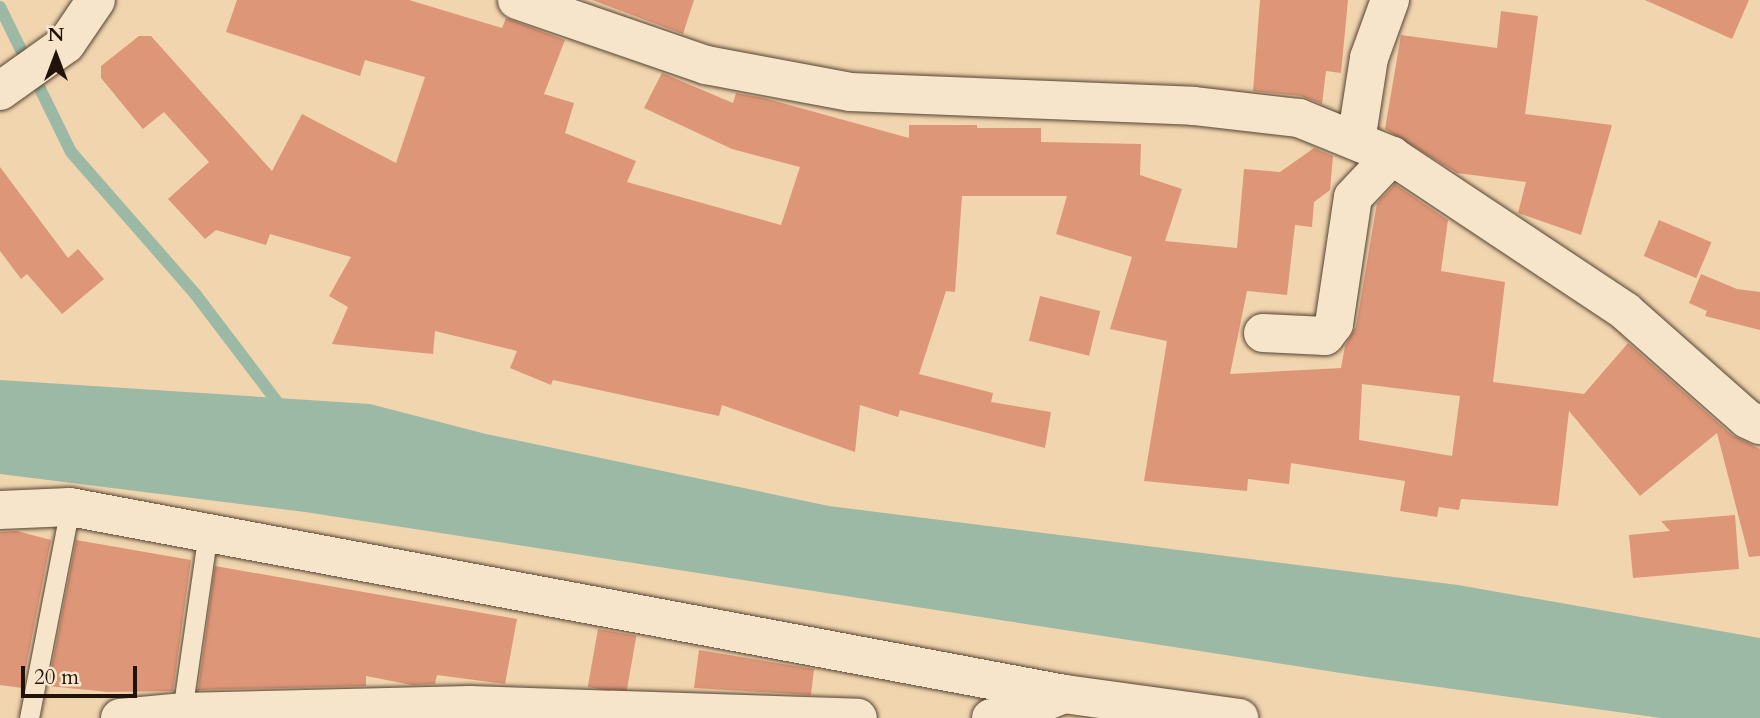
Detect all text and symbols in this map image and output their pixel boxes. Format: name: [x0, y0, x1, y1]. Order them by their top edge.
north arrow: [21, 21, 91, 91]
text: N: [48, 22, 64, 48]
scale bar: [24, 652, 140, 696]
text: 20 m: [34, 663, 79, 692]

